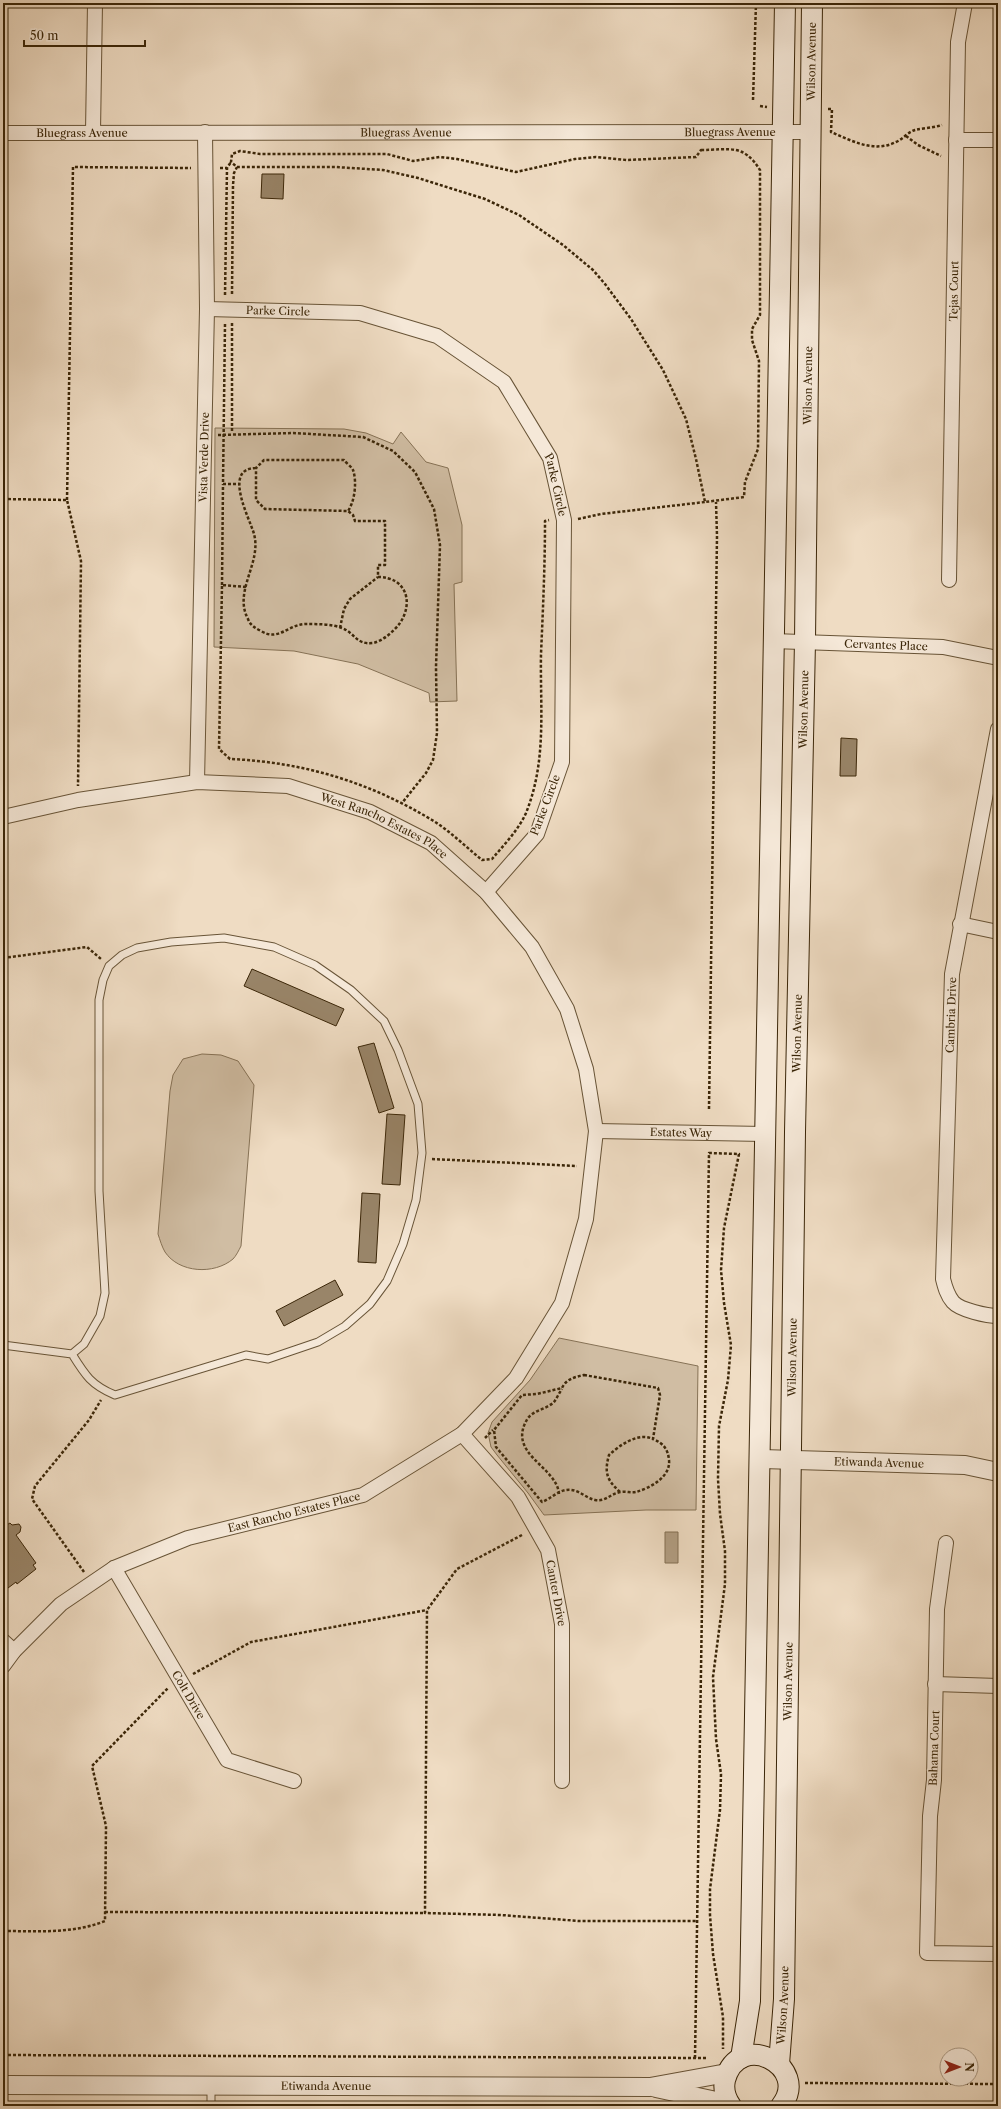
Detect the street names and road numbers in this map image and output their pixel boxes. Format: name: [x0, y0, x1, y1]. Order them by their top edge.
street label: Wilson Avenue: [804, 22, 819, 102]
street label: Bluegrass Avenue: [360, 125, 452, 140]
street label: Bluegrass Avenue: [684, 125, 776, 139]
street label: Bluegrass Avenue: [36, 126, 128, 140]
street label: Tejas Court: [946, 261, 961, 321]
street label: Parke Circle: [246, 303, 310, 319]
street label: Wilson Avenue: [800, 346, 815, 426]
street label: Vista Verde Drive: [196, 412, 212, 503]
street label: Parke Circle: [542, 450, 570, 518]
street label: Cervantes Place: [844, 637, 928, 653]
street label: Wilson Avenue: [796, 670, 811, 750]
street label: Parke Circle: [527, 773, 563, 837]
street label: West Rancho Estates Place: [318, 789, 451, 862]
street label: Cambria Drive: [943, 977, 959, 1053]
street label: Wilson Avenue: [789, 994, 805, 1074]
street label: Estates Way: [650, 1125, 713, 1140]
street label: Wilson Avenue: [785, 1318, 800, 1398]
street label: Etiwanda Avenue: [834, 1454, 924, 1471]
street label: East Rancho Estates Place: [226, 1489, 362, 1535]
street label: Canter Drive: [543, 1559, 569, 1627]
street label: Wilson Avenue: [781, 1642, 796, 1722]
street label: Colt Drive: [169, 1668, 208, 1721]
street label: Bahama Court: [926, 1710, 942, 1786]
street label: Wilson Avenue: [773, 1966, 791, 2046]
street label: Etiwanda Avenue: [281, 2079, 371, 2093]

